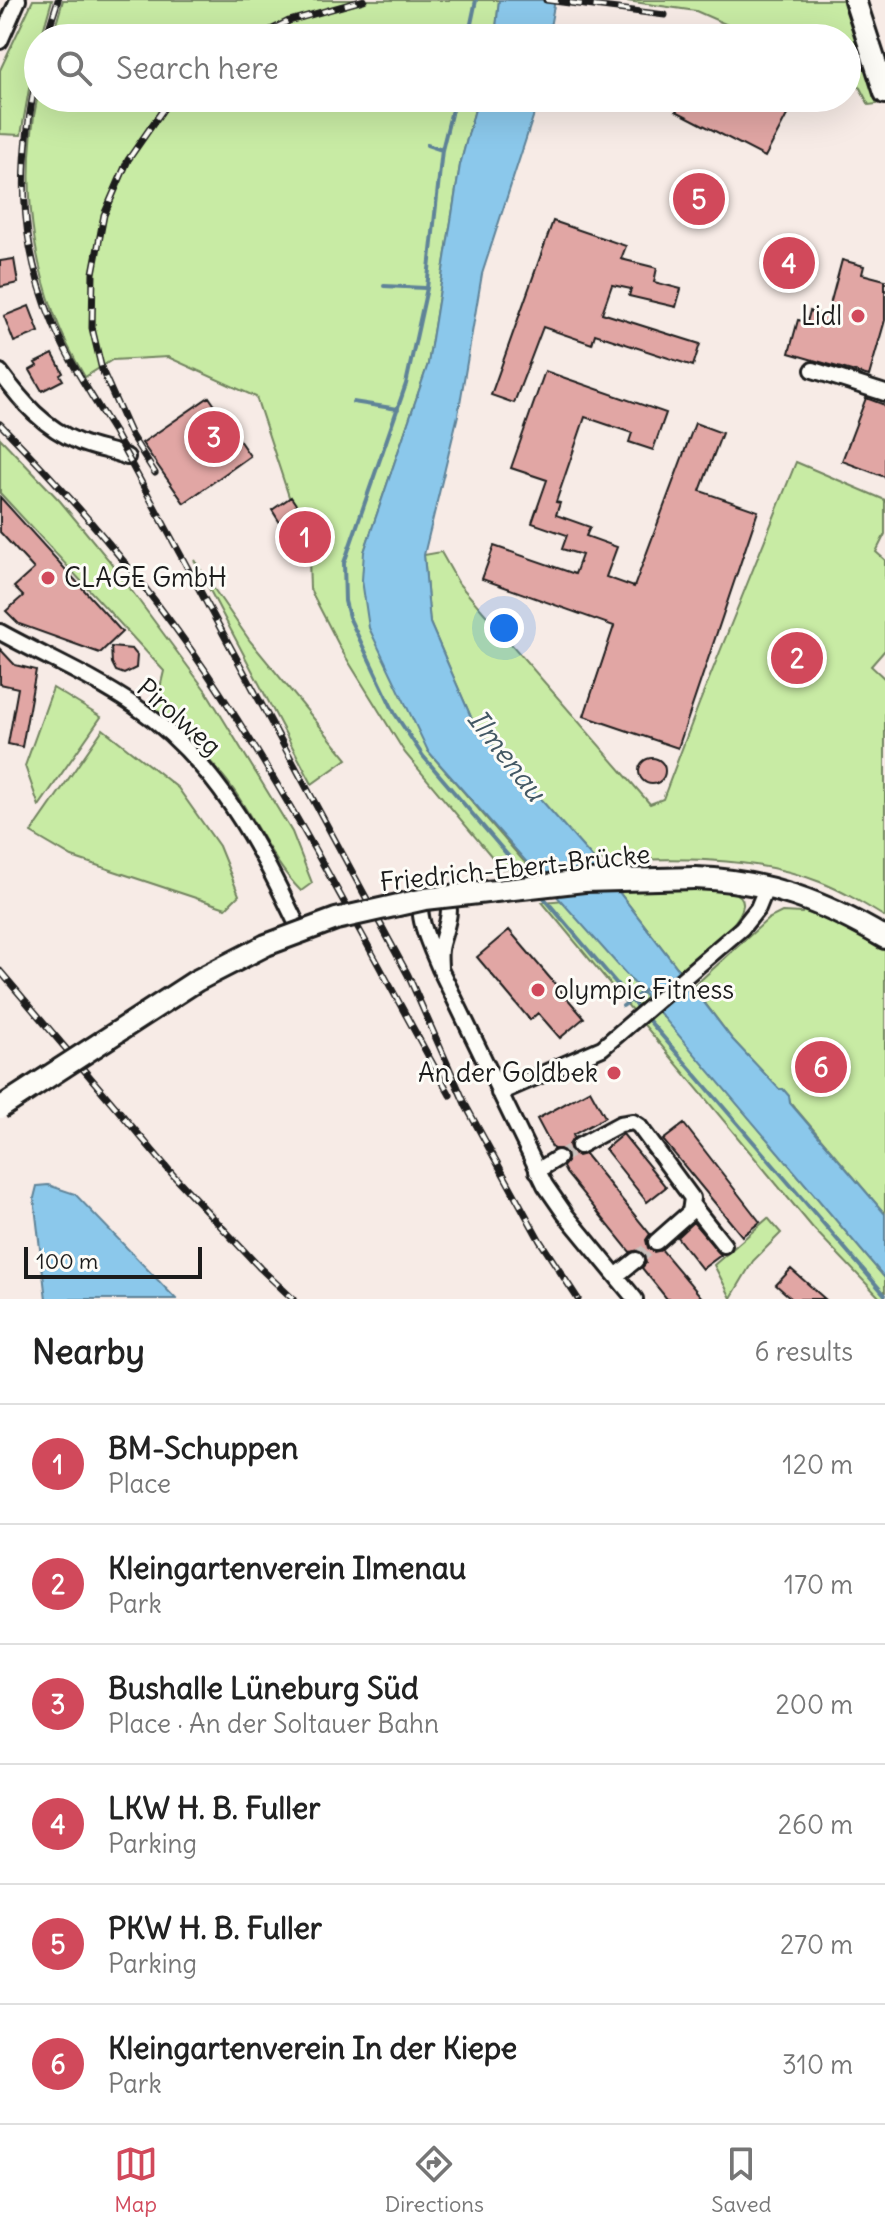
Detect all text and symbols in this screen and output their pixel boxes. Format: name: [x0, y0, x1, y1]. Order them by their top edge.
search box: [24, 24, 861, 112]
icon: search: [52, 46, 96, 90]
text: Search here: [116, 49, 279, 87]
pin: 5: [673, 169, 725, 229]
pin: 4: [763, 233, 815, 293]
place label: Lidl: [801, 299, 842, 332]
marker: Lidl: [849, 307, 867, 325]
pin: 3: [188, 407, 240, 467]
pin: 1: [279, 507, 331, 567]
place label: CLAGE GmbH: [64, 561, 227, 594]
marker: CLAGE GmbH: [39, 569, 57, 587]
your location: [484, 608, 524, 648]
pin: 2: [771, 628, 823, 688]
street label: Pirolweg: [130, 671, 228, 762]
water label: Ilmenau: [460, 702, 555, 809]
street label: Friedrich-Ebert-Brücke: [378, 837, 652, 898]
place label: olympic Fitness: [554, 973, 734, 1006]
marker: olympic Fitness: [529, 981, 547, 999]
pin: 6: [795, 1037, 847, 1097]
place label: An der Goldbek: [418, 1056, 598, 1089]
marker: An der Goldbek: [605, 1064, 623, 1082]
scale bar: [24, 1243, 202, 1279]
text: 100 m: [36, 1247, 98, 1275]
text: Nearby: [32, 1330, 145, 1373]
text: 6 results: [755, 1335, 853, 1368]
text: BM-Schuppen: [108, 1429, 298, 1467]
text: 1: [53, 1448, 63, 1481]
text: 120 m: [782, 1448, 853, 1481]
text: Place: [108, 1467, 171, 1500]
text: Kleingartenverein Ilmenau: [108, 1549, 466, 1587]
text: 2: [51, 1568, 65, 1601]
text: 170 m: [784, 1568, 853, 1601]
text: Park: [108, 1587, 162, 1620]
text: Bushalle Lüneburg Süd: [108, 1669, 419, 1707]
text: 3: [51, 1688, 65, 1721]
text: 200 m: [776, 1688, 853, 1721]
text: Place · An der Soltauer Bahn: [108, 1707, 439, 1740]
text: LKW H. B. Fuller: [108, 1789, 320, 1827]
text: 4: [50, 1808, 66, 1841]
text: 260 m: [778, 1808, 853, 1841]
text: Parking: [108, 1827, 197, 1860]
text: PKW H. B. Fuller: [108, 1909, 322, 1947]
text: 5: [51, 1928, 65, 1961]
text: 270 m: [780, 1928, 853, 1961]
text: Parking: [108, 1947, 197, 1980]
text: Kleingartenverein In der Kiepe: [108, 2029, 517, 2067]
text: 6: [50, 2048, 66, 2081]
text: 310 m: [782, 2048, 853, 2081]
text: Park: [108, 2067, 162, 2100]
tab: Map: [114, 2142, 158, 2218]
tab: Directions: [385, 2142, 484, 2218]
tab: Saved: [711, 2142, 771, 2218]

